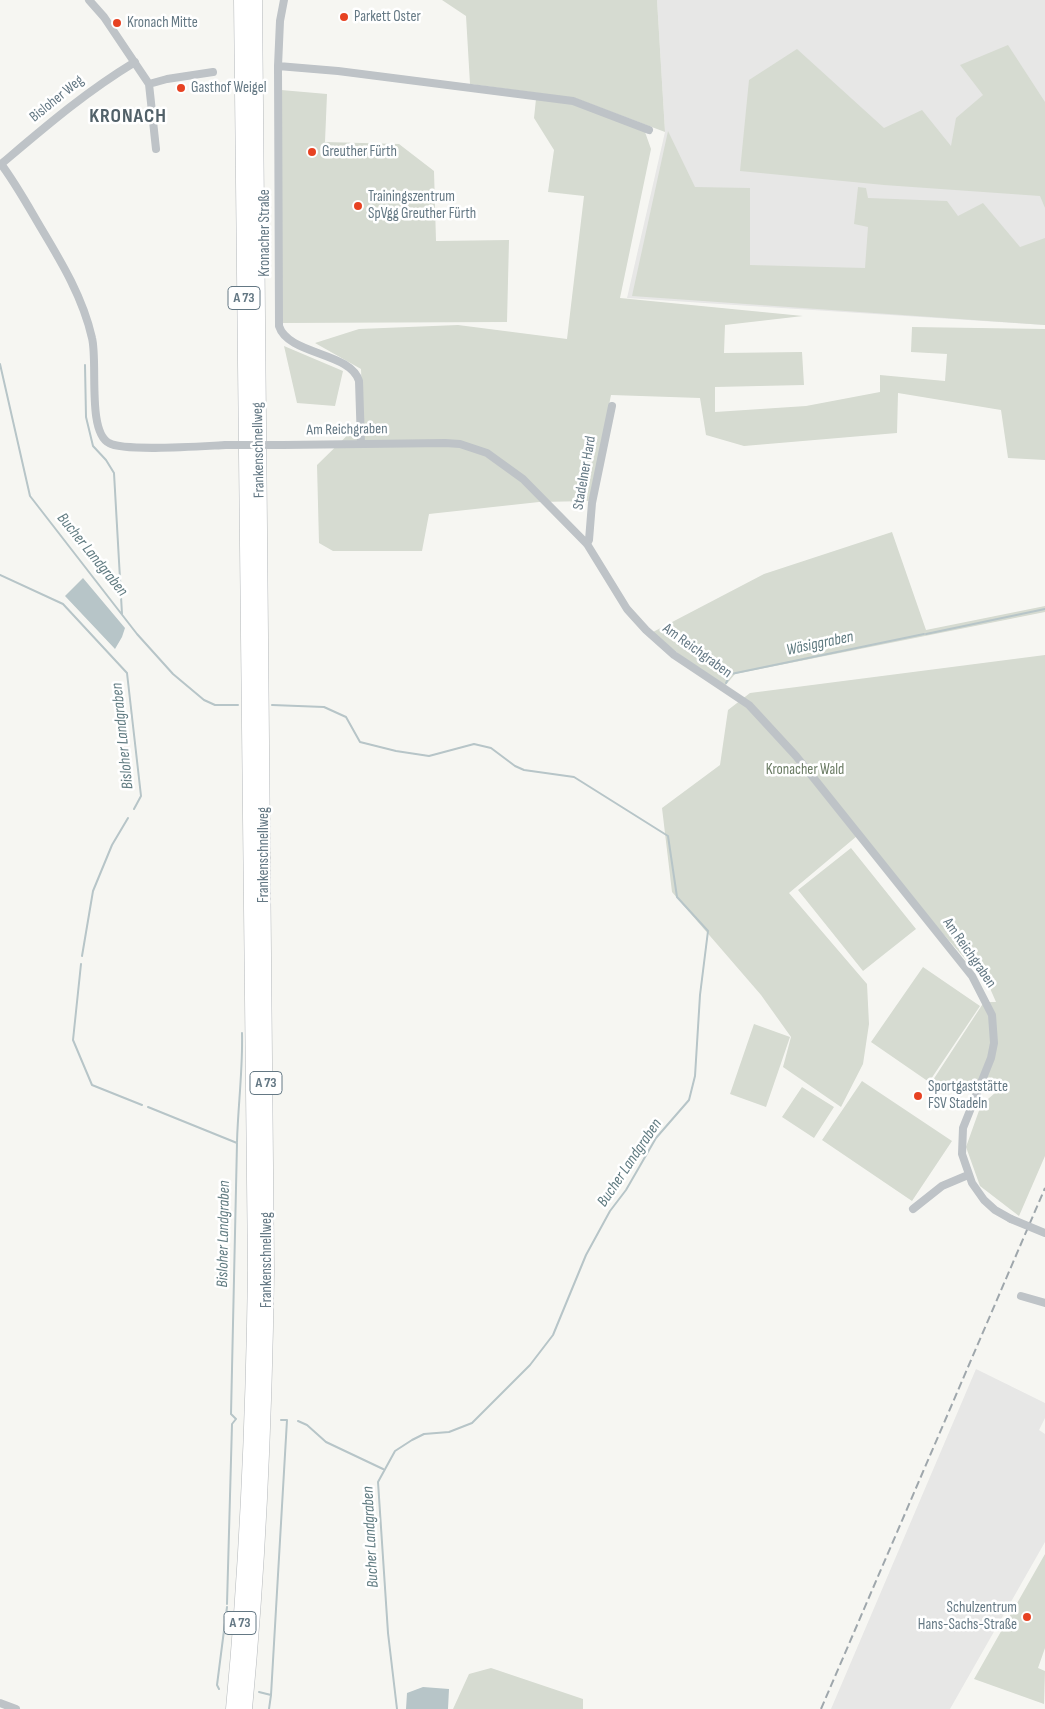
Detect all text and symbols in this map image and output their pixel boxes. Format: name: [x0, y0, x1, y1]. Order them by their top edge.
place label: Parkett Oster: [354, 8, 421, 26]
marker: Parkett Oster: [338, 11, 350, 23]
place label: Kronach Mitte: [127, 14, 198, 32]
marker: Kronach Mitte: [111, 17, 123, 29]
street label: Bisloher Weg: [26, 72, 88, 126]
place label: Gasthof Weigel: [191, 79, 267, 97]
marker: Gasthof Weigel: [175, 82, 187, 94]
district label: KRONACH: [88, 105, 168, 129]
place label: Greuther Fürth: [322, 143, 397, 161]
marker: Greuther Fürth: [306, 146, 318, 158]
place label: Trainingszentrum SpVgg Greuther Fürth: [368, 188, 476, 223]
street label: Kronacher Straße: [256, 189, 274, 277]
marker: Trainingszentrum SpVgg Greuther Fürth: [352, 200, 364, 212]
road number: A 73: [228, 286, 260, 310]
street label: Frankenschnellweg: [249, 402, 269, 498]
street label: Am Reichgraben: [306, 420, 388, 440]
street label: Stadelner Hard: [570, 435, 600, 511]
water label: Bucher Landgraben: [53, 509, 131, 601]
street label: Am Reichgraben: [659, 620, 735, 682]
water label: Wäsiggraben: [785, 628, 855, 660]
water label: Bisloher Landgraben: [108, 682, 138, 790]
park label: Kronacher Wald: [766, 761, 844, 779]
street label: Frankenschnellweg: [255, 807, 273, 903]
street label: Am Reichgraben: [938, 915, 1000, 991]
road number: A 73: [250, 1072, 282, 1094]
place label: Sportgaststätte FSV Stadeln: [928, 1078, 1008, 1113]
marker: Sportgaststätte FSV Stadeln: [912, 1090, 924, 1102]
water label: Bucher Landgraben: [594, 1115, 666, 1211]
water label: Bisloher Landgraben: [213, 1180, 235, 1288]
street label: Frankenschnellweg: [258, 1212, 276, 1308]
water label: Bucher Landgraben: [359, 1486, 383, 1588]
place label: Schulzentrum Hans-Sachs-Straße: [918, 1599, 1017, 1634]
marker: Schulzentrum Hans-Sachs-Straße: [1021, 1611, 1033, 1623]
road number: A 73: [224, 1612, 256, 1635]

